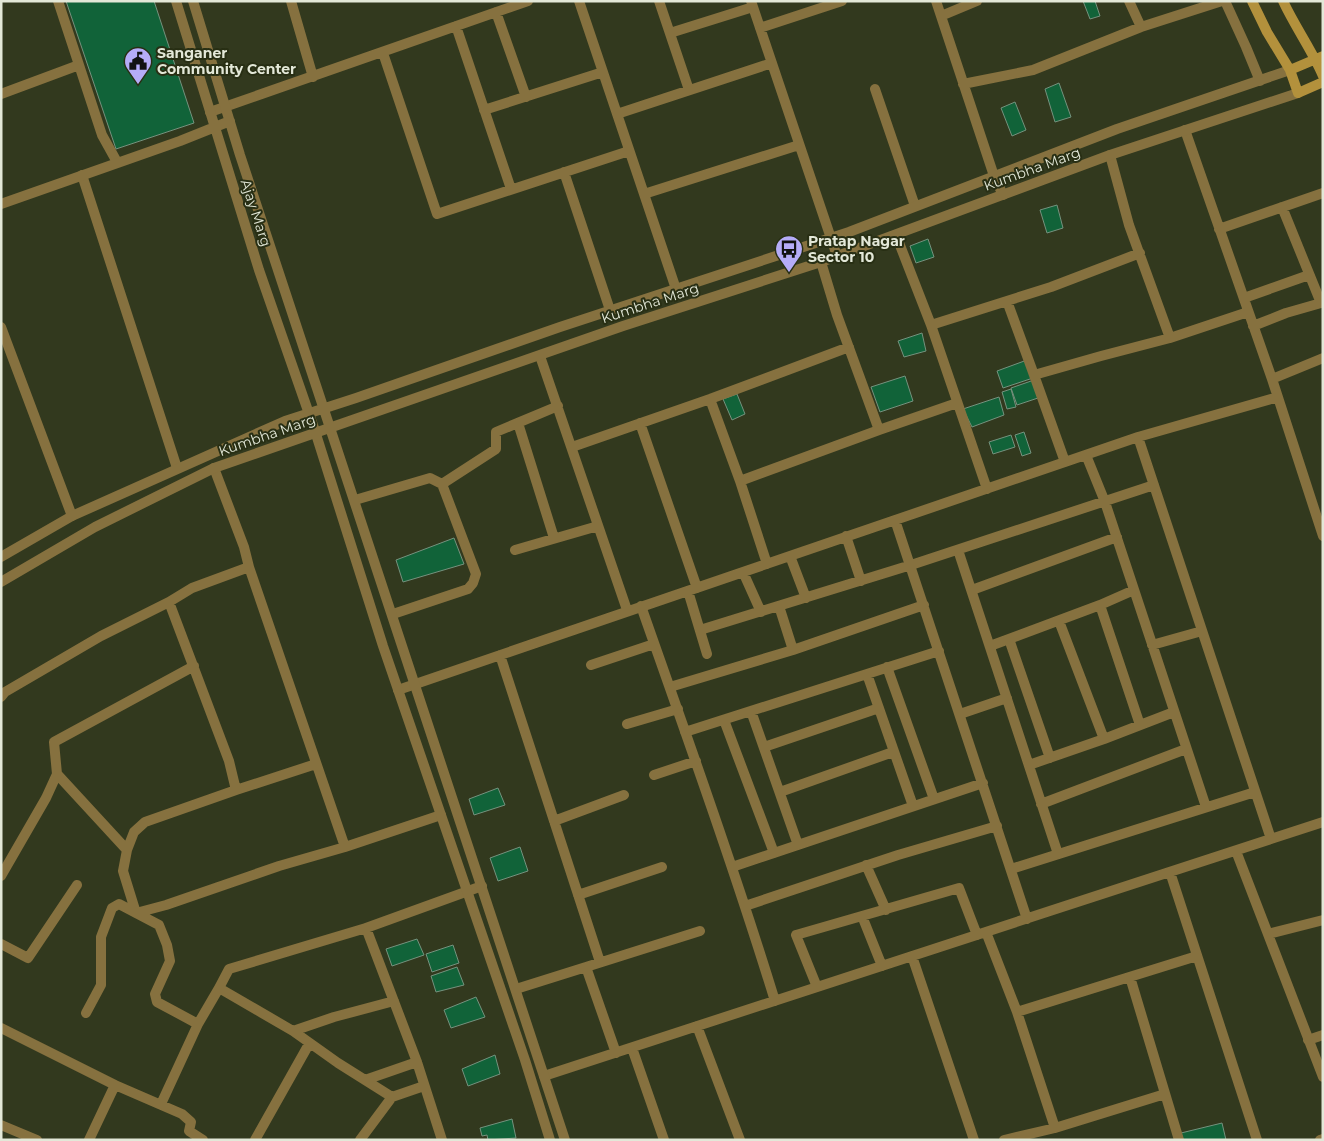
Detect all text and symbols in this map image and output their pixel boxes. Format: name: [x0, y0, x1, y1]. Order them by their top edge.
place label: Sanganer Community Center: [157, 44, 296, 78]
public building icon: Sanganer Community Center: [123, 46, 153, 85]
street label: Kumbha Marg: [981, 143, 1083, 195]
street label: Ajay Marg: [237, 177, 275, 249]
place label: Pratap Nagar Sector 10: [808, 232, 905, 266]
bus stop icon: Pratap Nagar Sector 10: [774, 234, 804, 273]
street label: Kumbha Marg: [599, 279, 701, 327]
street label: Kumbha Marg: [216, 410, 318, 460]

